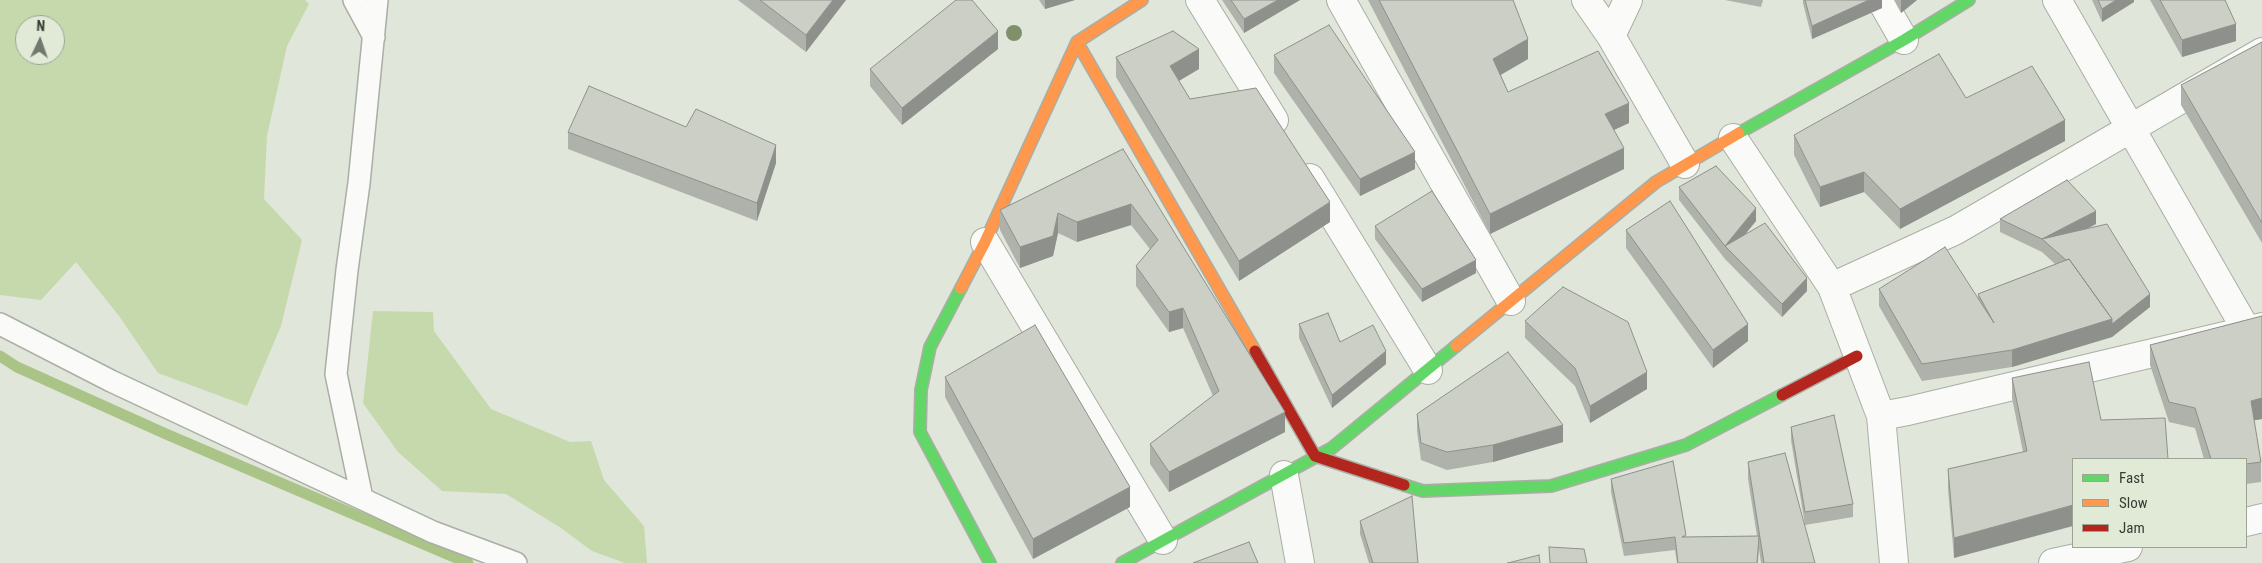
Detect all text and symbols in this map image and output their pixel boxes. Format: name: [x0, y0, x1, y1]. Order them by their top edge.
north arrow: [15, 15, 65, 65]
text: N: [36, 18, 45, 34]
legend: [2072, 458, 2247, 548]
text: Fast: [2119, 469, 2144, 487]
text: Slow: [2119, 494, 2148, 512]
text: Jam: [2119, 519, 2145, 537]

